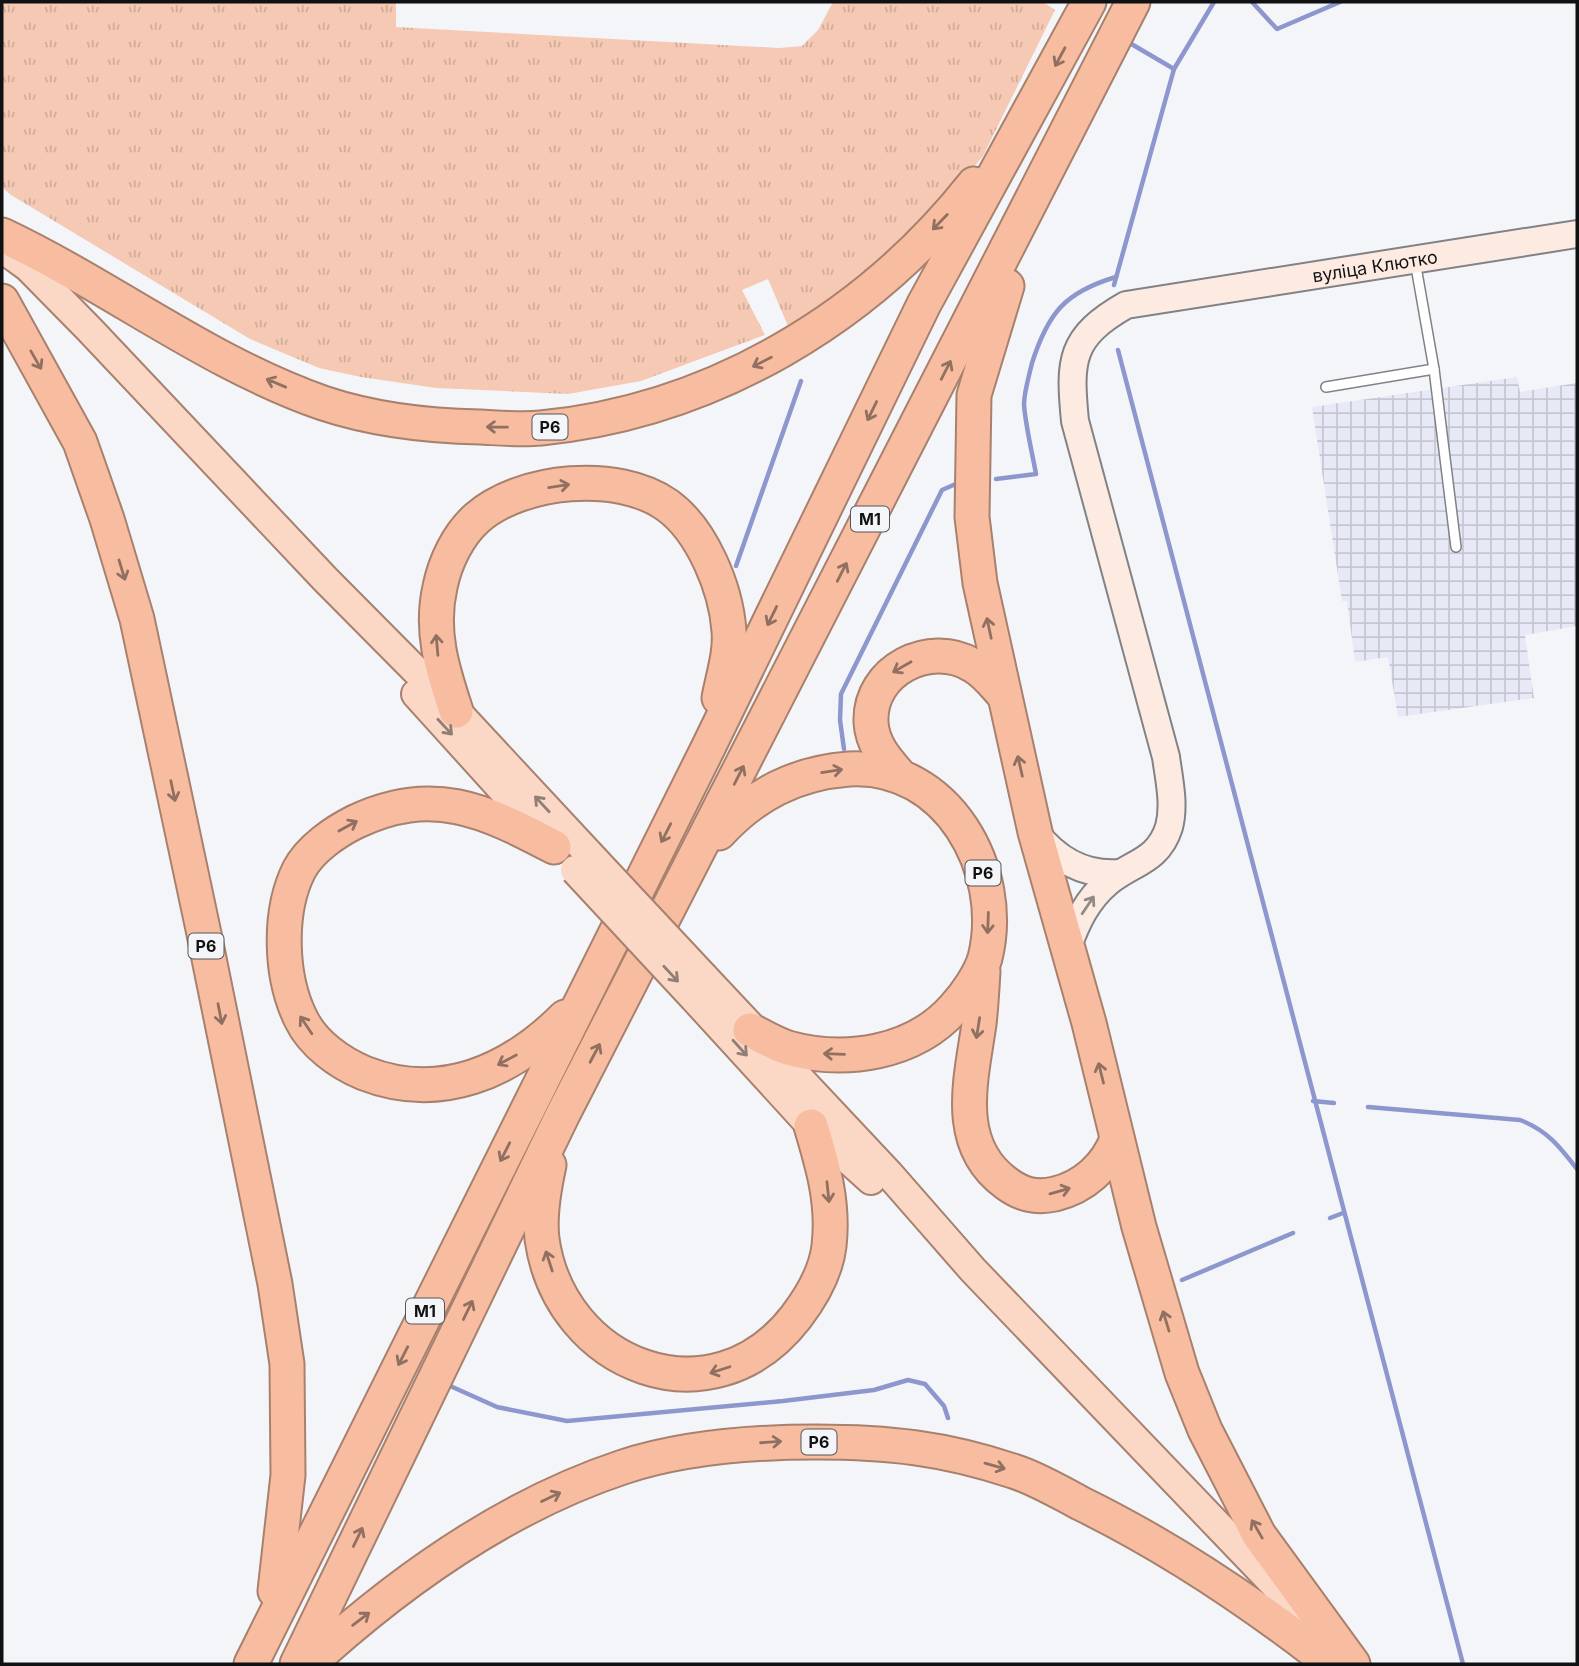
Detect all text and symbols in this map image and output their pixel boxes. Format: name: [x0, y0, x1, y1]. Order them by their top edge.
one-way arrow: [1052, 47, 1066, 67]
one-way arrow: [932, 214, 949, 231]
street label: вуліца Клютко: [1311, 246, 1439, 286]
one-way arrow: [29, 350, 43, 370]
one-way arrow: [752, 355, 773, 369]
one-way arrow: [939, 360, 953, 381]
one-way arrow: [266, 376, 287, 389]
one-way arrow: [864, 400, 878, 421]
road number: Р6: [532, 414, 568, 440]
one-way arrow: [486, 421, 509, 434]
one-way arrow: [547, 479, 570, 492]
road number: М1: [851, 506, 889, 532]
one-way arrow: [117, 559, 130, 581]
one-way arrow: [836, 563, 850, 583]
one-way arrow: [765, 605, 779, 626]
one-way arrow: [981, 617, 995, 640]
one-way arrow: [430, 634, 443, 657]
one-way arrow: [893, 660, 913, 674]
one-way arrow: [437, 718, 453, 736]
one-way arrow: [1013, 755, 1026, 778]
one-way arrow: [732, 765, 746, 786]
one-way arrow: [821, 765, 843, 778]
one-way arrow: [167, 779, 181, 802]
one-way arrow: [534, 796, 551, 813]
one-way arrow: [338, 819, 358, 833]
one-way arrow: [658, 822, 672, 843]
road number: Р6: [965, 860, 1000, 886]
one-way arrow: [1081, 896, 1095, 915]
one-way arrow: [981, 912, 994, 935]
road number: Р6: [188, 934, 224, 958]
one-way arrow: [663, 965, 679, 983]
one-way arrow: [214, 1002, 227, 1025]
one-way arrow: [299, 1015, 313, 1035]
one-way arrow: [971, 1016, 984, 1039]
one-way arrow: [732, 1039, 748, 1057]
one-way arrow: [588, 1043, 602, 1064]
one-way arrow: [823, 1048, 846, 1061]
one-way arrow: [497, 1054, 518, 1067]
one-way arrow: [1094, 1062, 1107, 1085]
one-way arrow: [497, 1141, 511, 1162]
one-way arrow: [822, 1180, 835, 1203]
one-way arrow: [1049, 1184, 1071, 1197]
one-way arrow: [541, 1250, 554, 1272]
road number: М1: [406, 1298, 444, 1324]
one-way arrow: [462, 1300, 475, 1321]
one-way arrow: [1159, 1310, 1172, 1332]
one-way arrow: [396, 1345, 410, 1366]
one-way arrow: [710, 1364, 732, 1377]
road number: Р6: [802, 1430, 836, 1454]
one-way arrow: [759, 1436, 782, 1449]
one-way arrow: [984, 1460, 1006, 1473]
one-way arrow: [540, 1489, 561, 1503]
one-way arrow: [1250, 1519, 1264, 1539]
one-way arrow: [353, 1526, 366, 1547]
one-way arrow: [351, 1612, 369, 1627]

